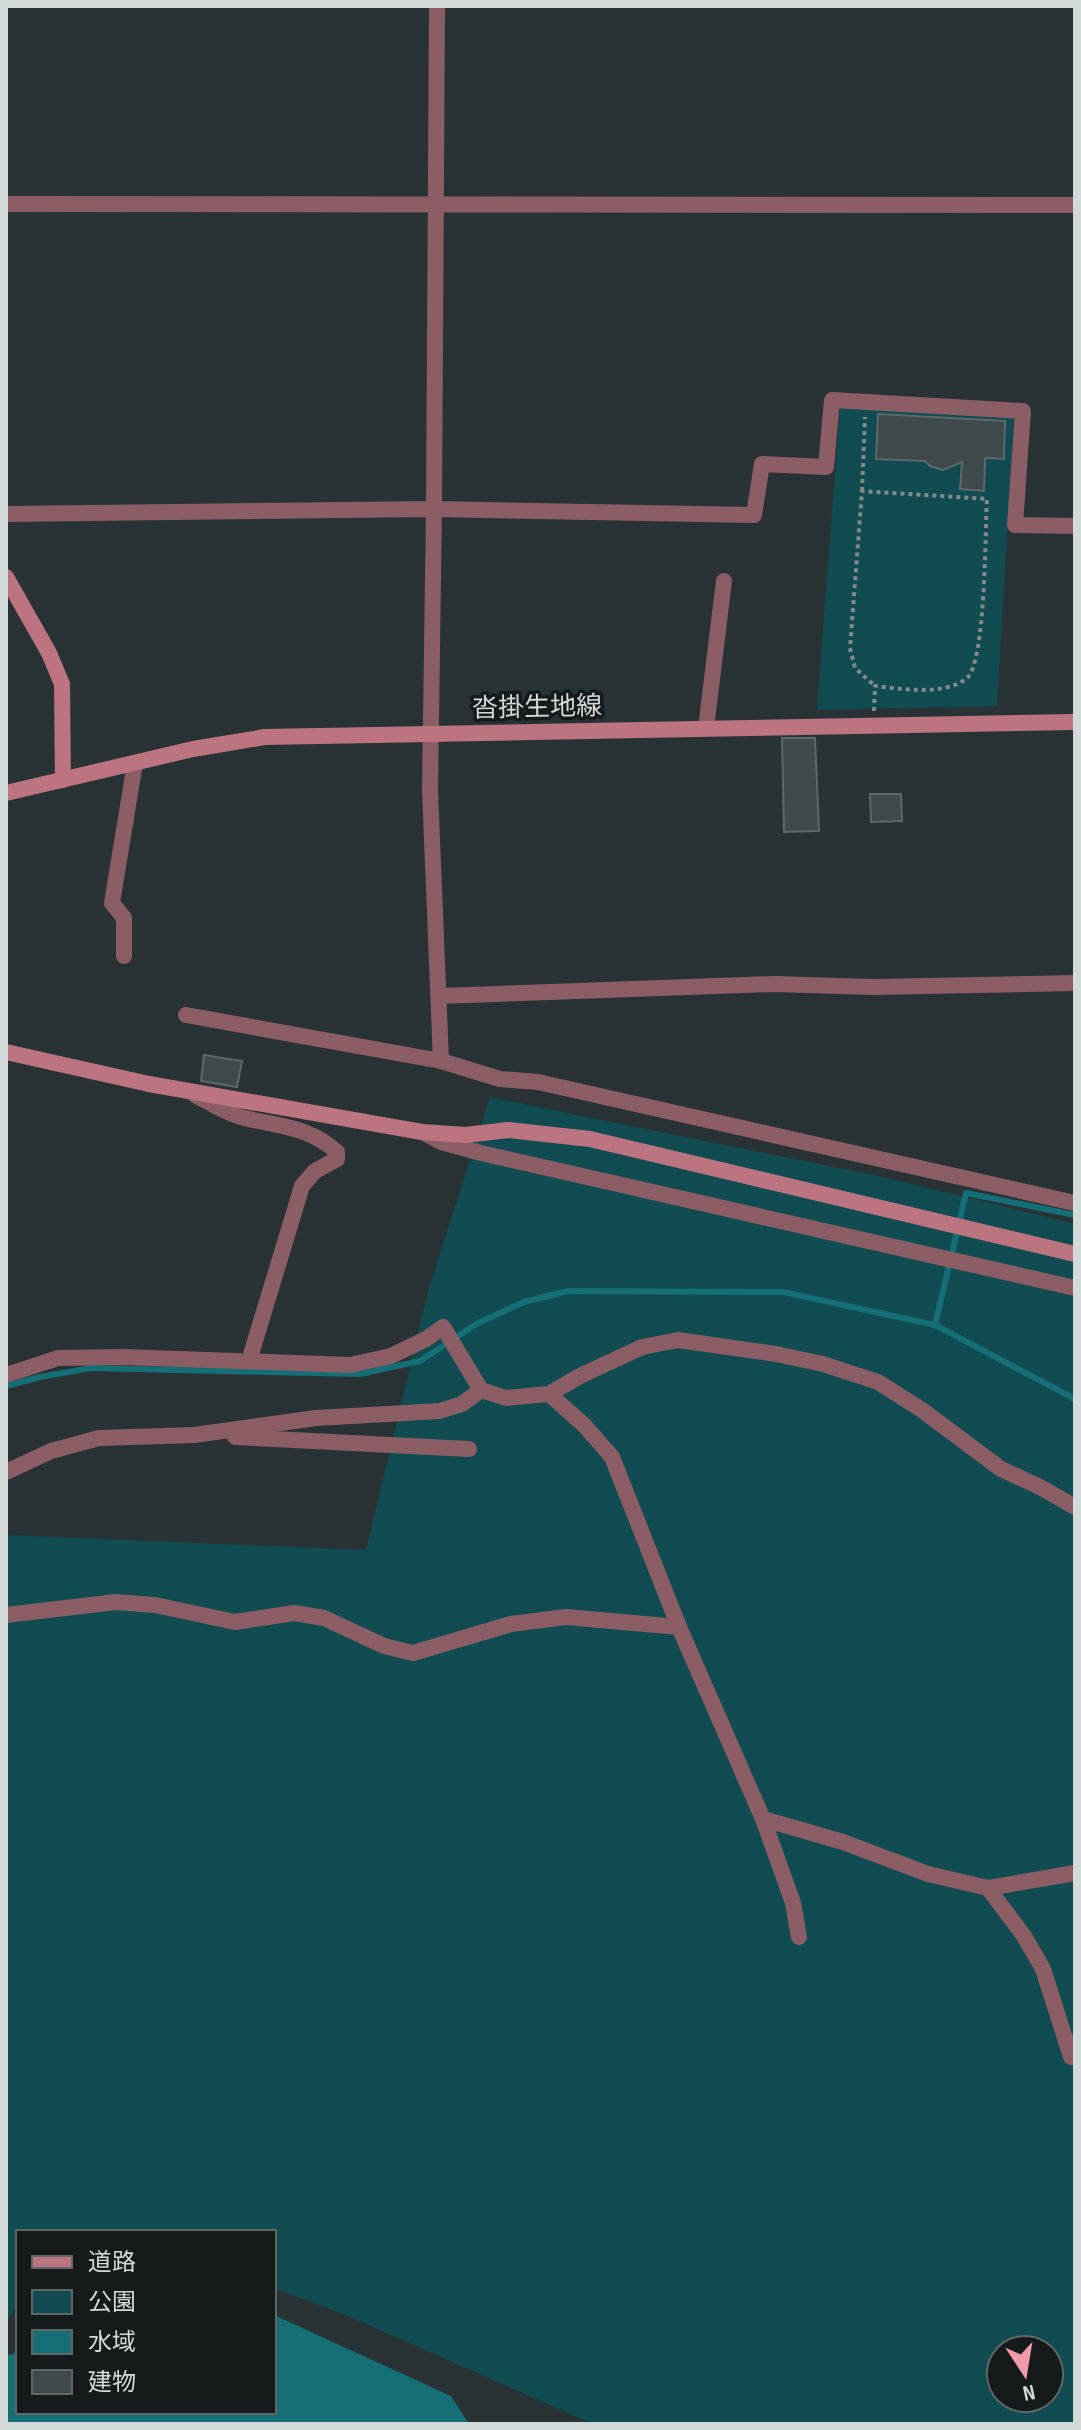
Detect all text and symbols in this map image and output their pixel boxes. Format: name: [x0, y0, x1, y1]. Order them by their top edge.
street label: 沓掛生地線: [472, 691, 602, 725]
legend: [16, 2230, 276, 2414]
text: 道路: [88, 2248, 136, 2277]
text: 公園: [88, 2288, 136, 2317]
text: 水域: [88, 2328, 136, 2357]
north arrow: [985, 2334, 1065, 2414]
text: 建物: [88, 2368, 136, 2397]
text: N: [1020, 2378, 1037, 2407]

